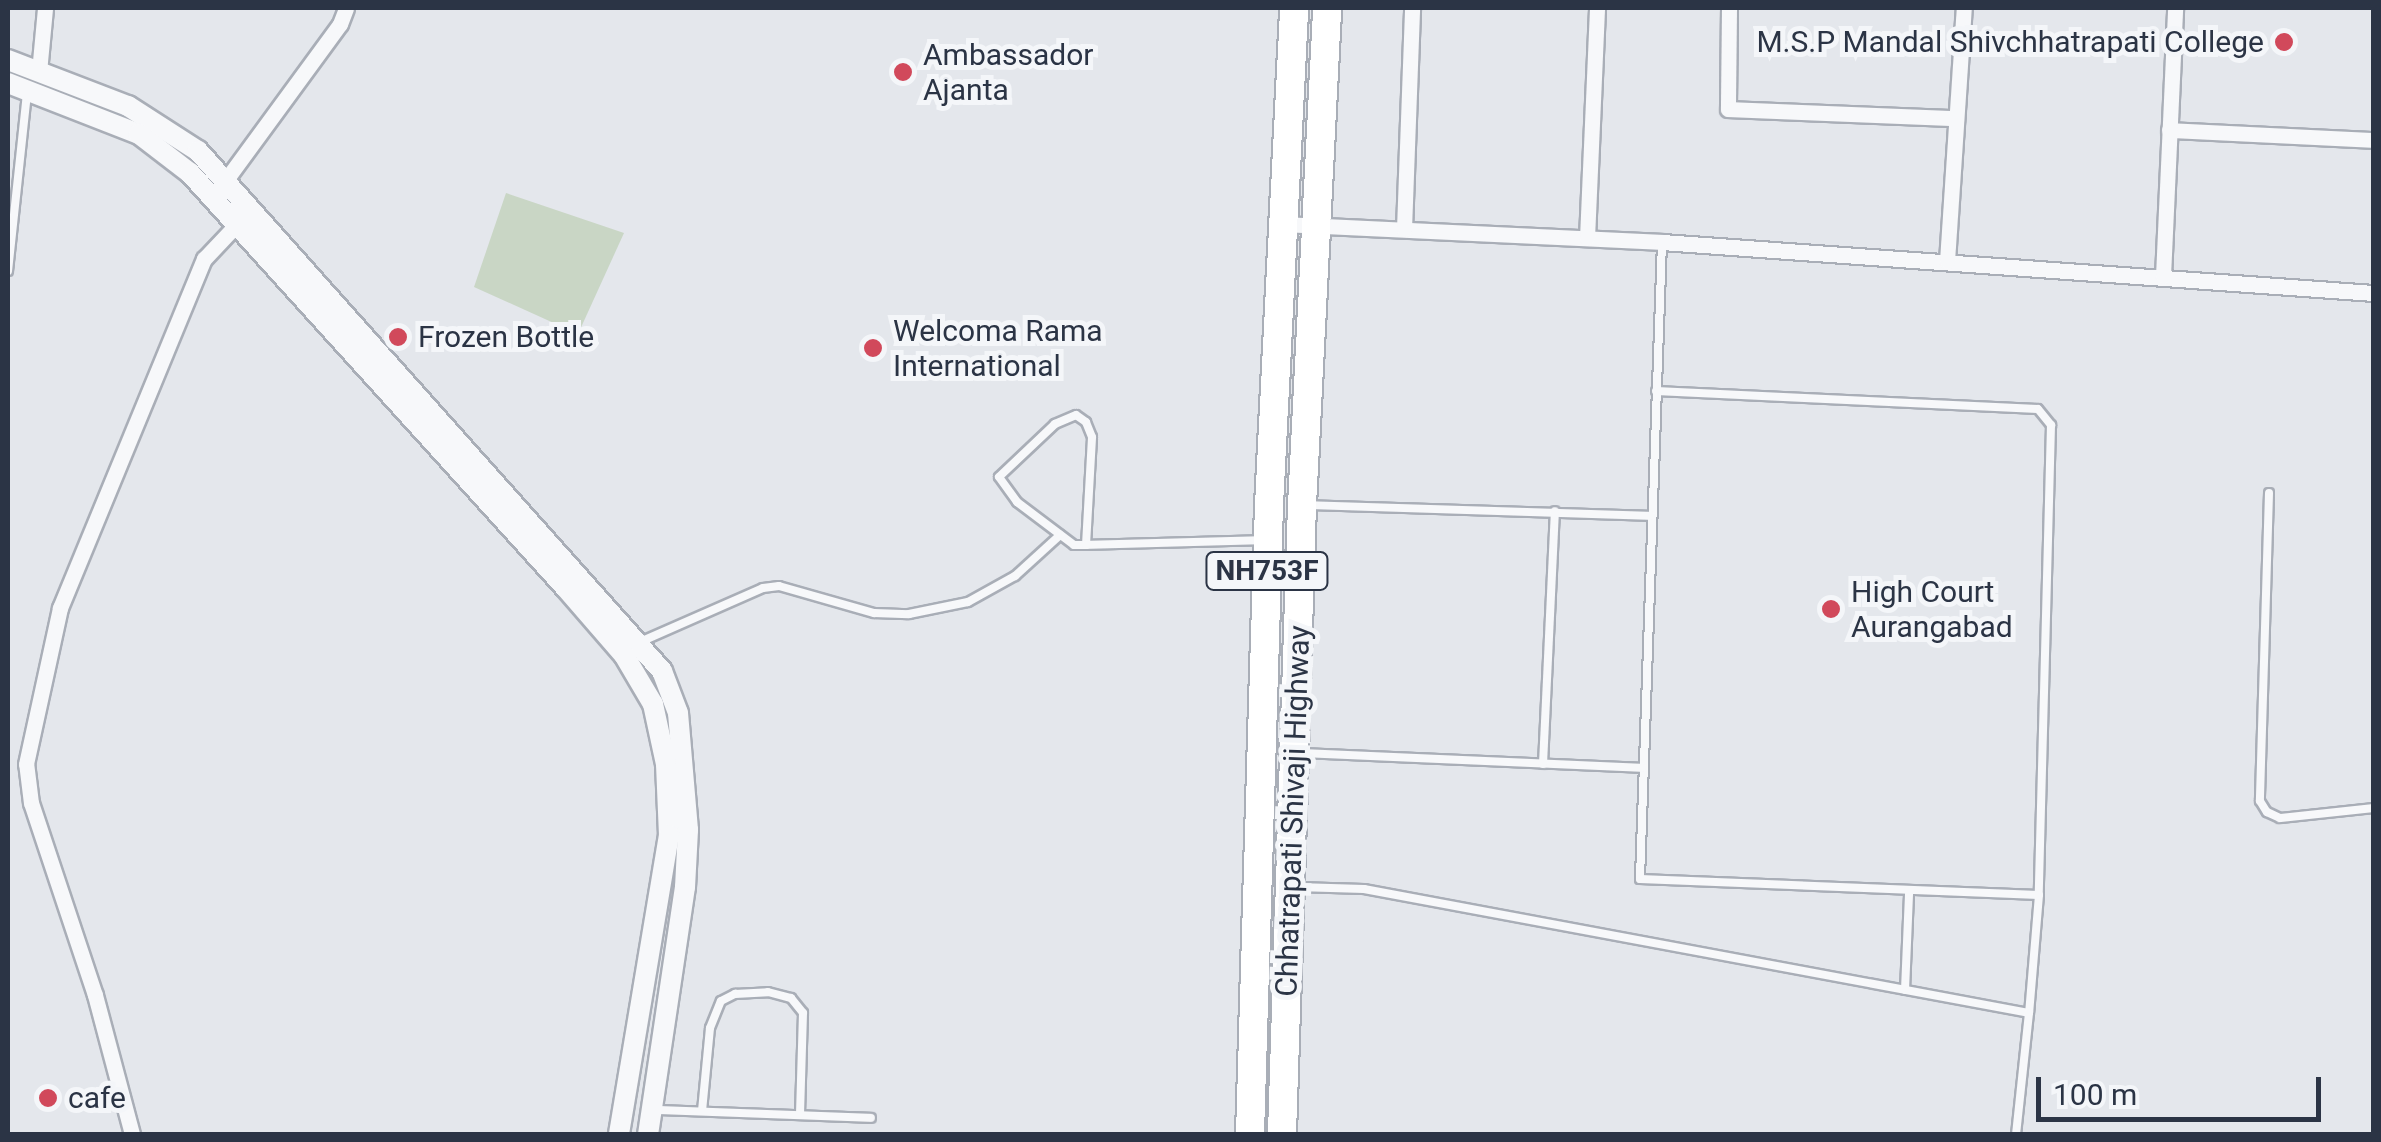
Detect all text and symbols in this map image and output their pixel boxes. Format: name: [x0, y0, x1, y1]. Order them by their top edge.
place label: M.S.P Mandal Shivchhatrapati College: [1756, 24, 2264, 60]
marker: M.S.P Mandal Shivchhatrapati College: [2273, 31, 2295, 53]
place label: Ambassador Ajanta: [923, 37, 1094, 108]
marker: Ambassador Ajanta: [892, 61, 914, 83]
place label: Welcoma Rama International: [893, 313, 1103, 384]
place label: Frozen Bottle: [418, 319, 594, 355]
marker: Frozen Bottle: [387, 326, 409, 348]
marker: Welcoma Rama International: [862, 337, 884, 359]
road number: NH753F: [1204, 548, 1330, 594]
place label: High Court Aurangabad: [1851, 574, 2013, 644]
marker: High Court Aurangabad: [1820, 598, 1842, 620]
street label: Chhatrapati Shivaji Highway: [1269, 625, 1317, 997]
scale bar: [2041, 1057, 2326, 1119]
text: 100 m: [2053, 1077, 2137, 1112]
place label: cafe: [68, 1080, 126, 1116]
marker: cafe: [37, 1087, 59, 1109]

